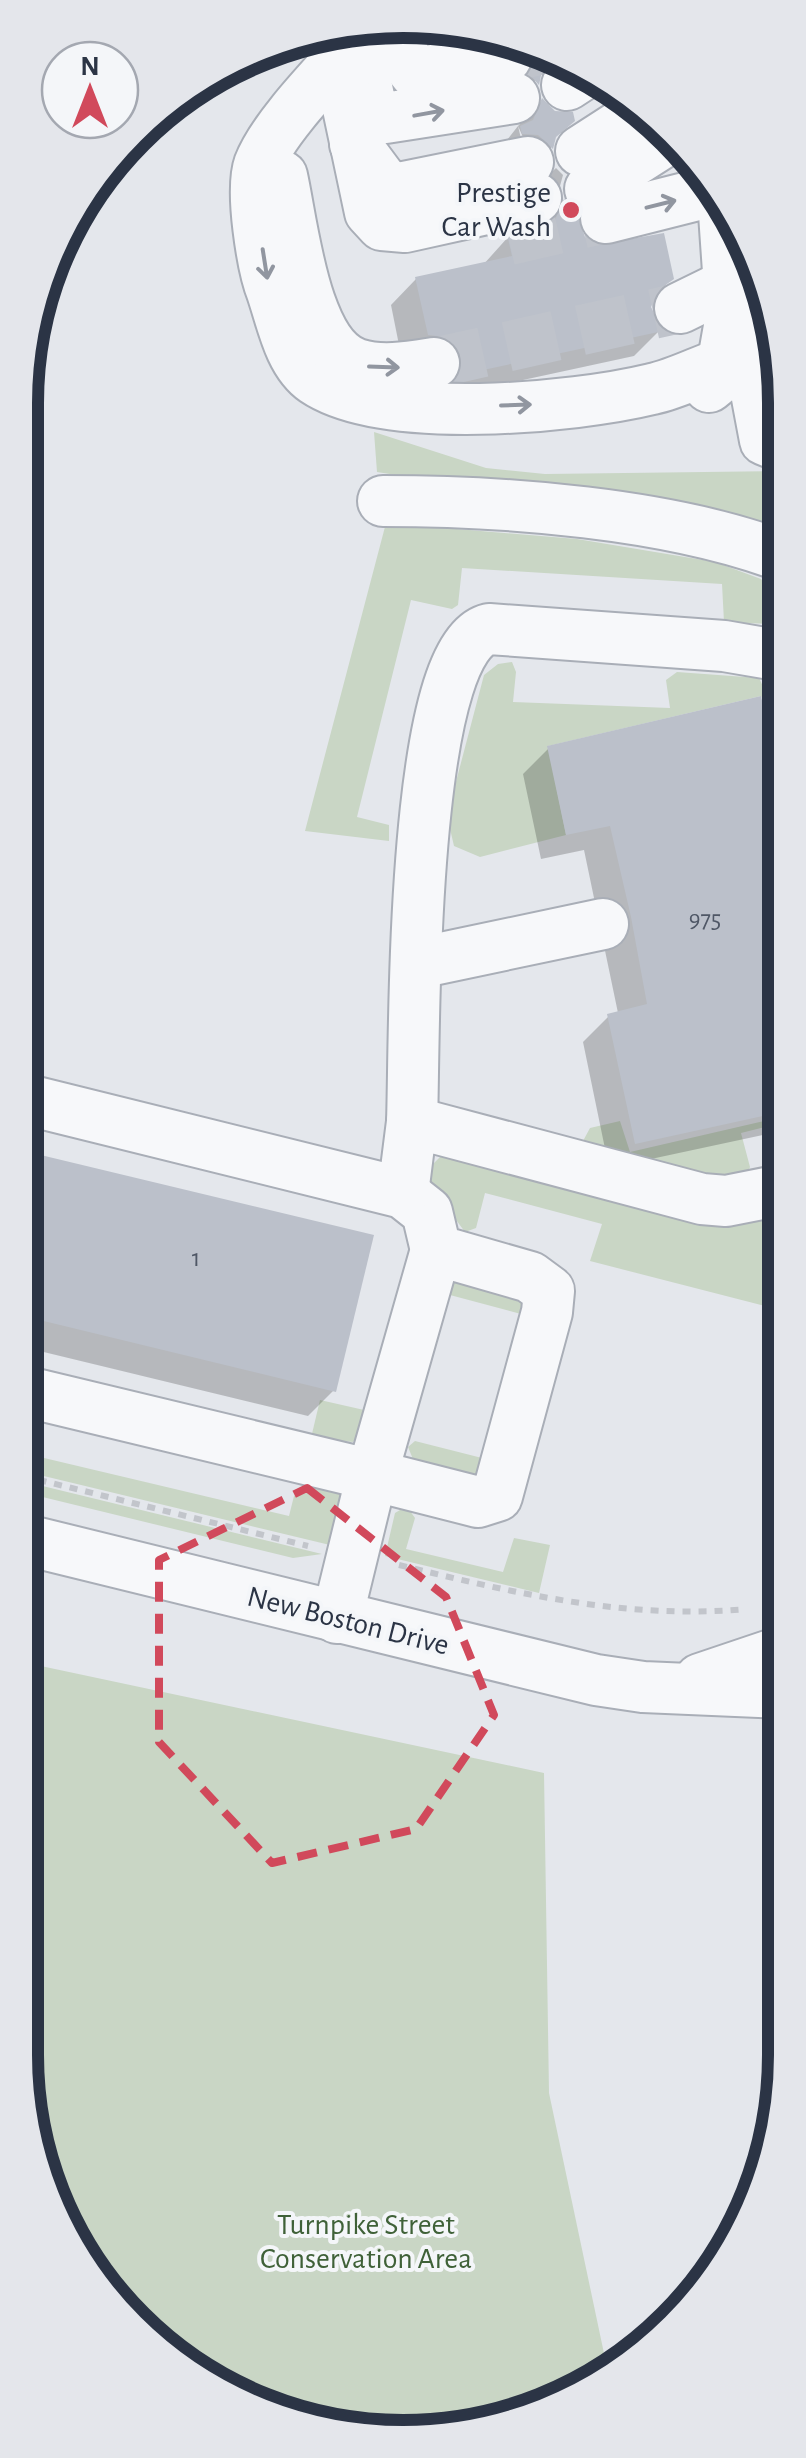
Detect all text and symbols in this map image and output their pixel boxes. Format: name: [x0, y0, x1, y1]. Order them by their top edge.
north arrow: [40, 40, 140, 140]
text: N: [80, 53, 100, 81]
one-way arrow: [412, 103, 445, 122]
place label: Prestige Car Wash: [441, 178, 551, 242]
one-way arrow: [645, 194, 677, 212]
marker: Prestige Car Wash: [560, 199, 582, 221]
one-way arrow: [256, 247, 275, 280]
one-way arrow: [367, 357, 399, 376]
one-way arrow: [499, 396, 531, 415]
house number: 975: [689, 907, 721, 932]
house number: 1: [192, 1246, 200, 1271]
street label: New Boston Drive: [244, 1581, 452, 1661]
park label: Turnpike Street Conservation Area: [260, 2210, 472, 2274]

